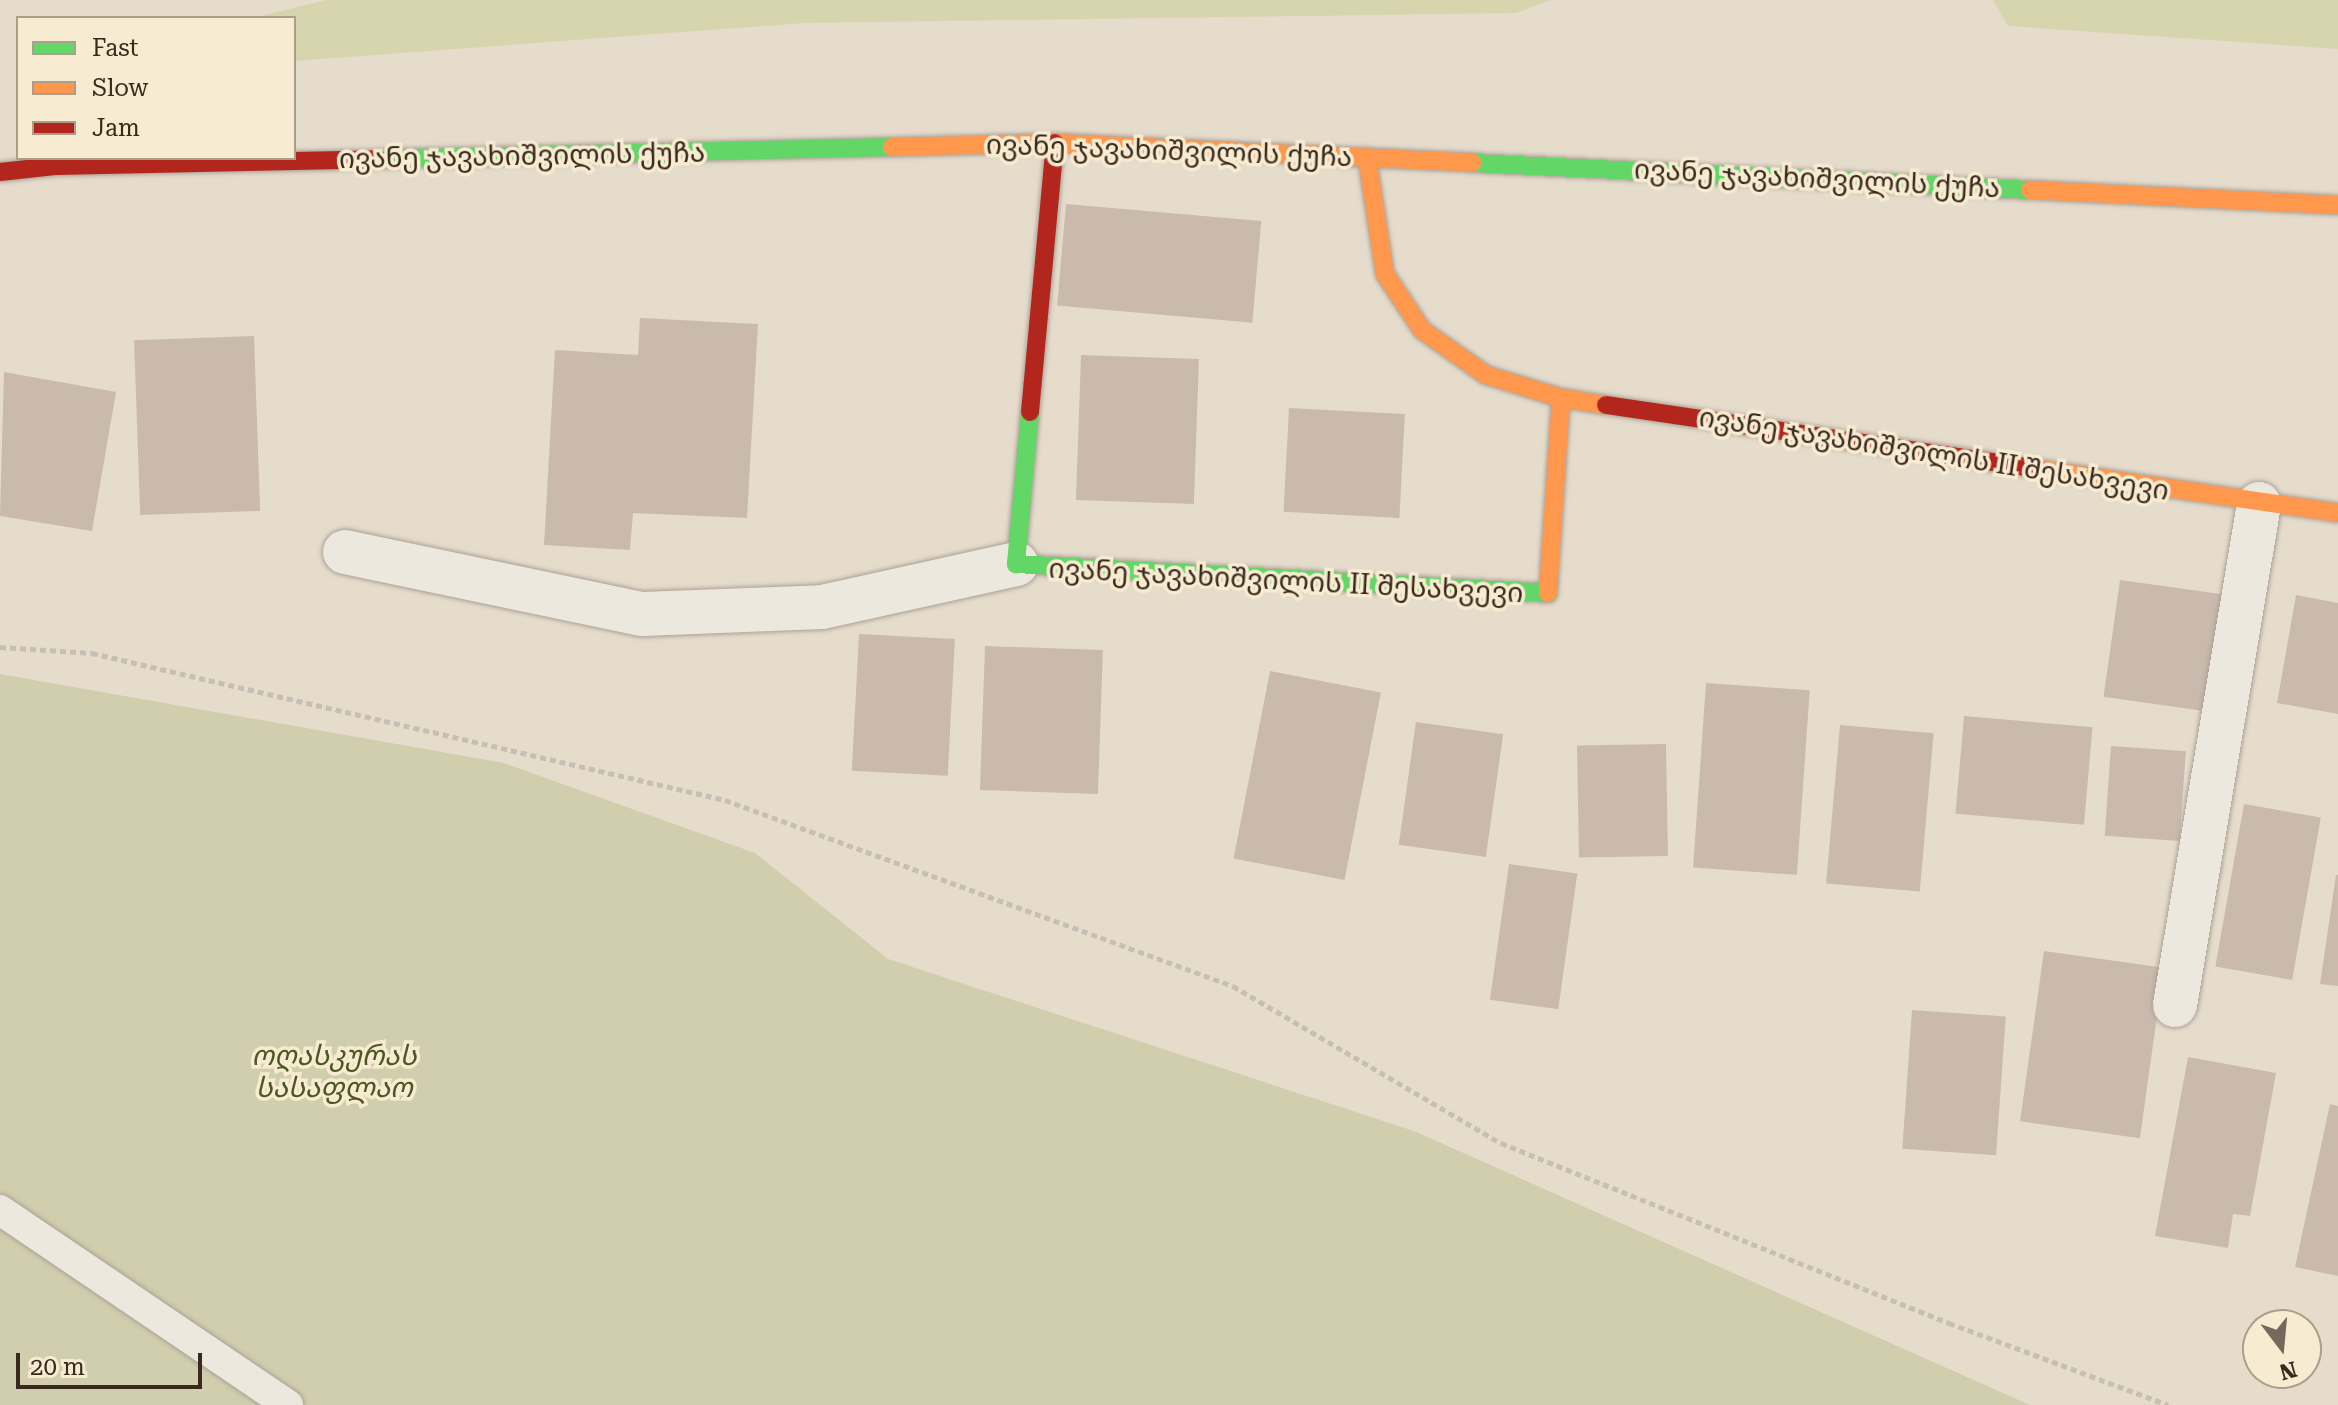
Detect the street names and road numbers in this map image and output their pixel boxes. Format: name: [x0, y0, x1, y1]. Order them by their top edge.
street label: ივანე ჯავახიშვილის ქუჩა: [985, 128, 1353, 174]
street label: ივანე ჯავახიშვილის ქუჩა: [339, 136, 705, 176]
street label: ივანე ჯავახიშვილის ქუჩა: [1633, 153, 2001, 205]
street label: ივანე ჯავახიშვილის II შესახვევი: [1697, 400, 2171, 508]
street label: ივანე ჯავახიშვილის II შესახვევი: [1048, 552, 1524, 610]

